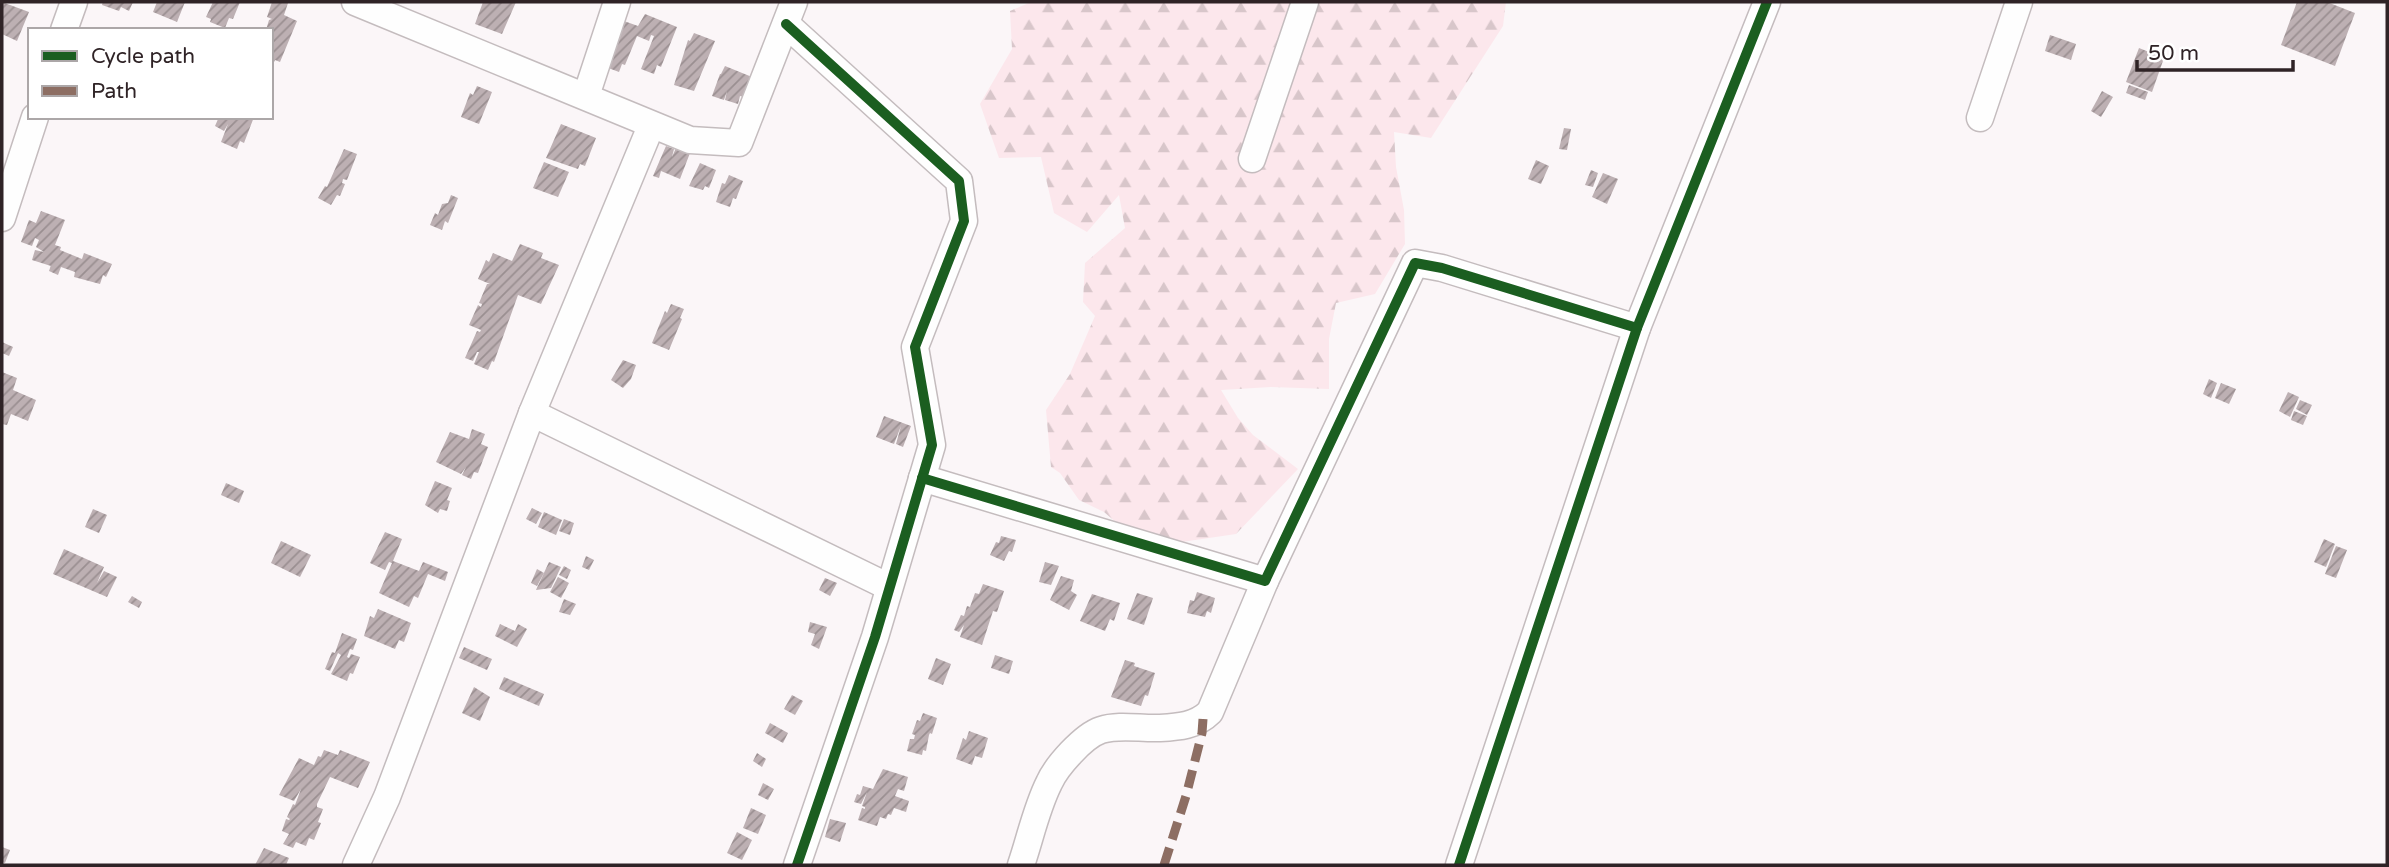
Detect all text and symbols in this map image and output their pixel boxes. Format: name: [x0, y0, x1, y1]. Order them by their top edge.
legend: [28, 28, 273, 119]
scale bar: [2137, 28, 2293, 72]
text: 50 m: [2148, 41, 2199, 66]
text: Cycle path: [91, 44, 195, 69]
text: Path: [91, 79, 137, 104]

